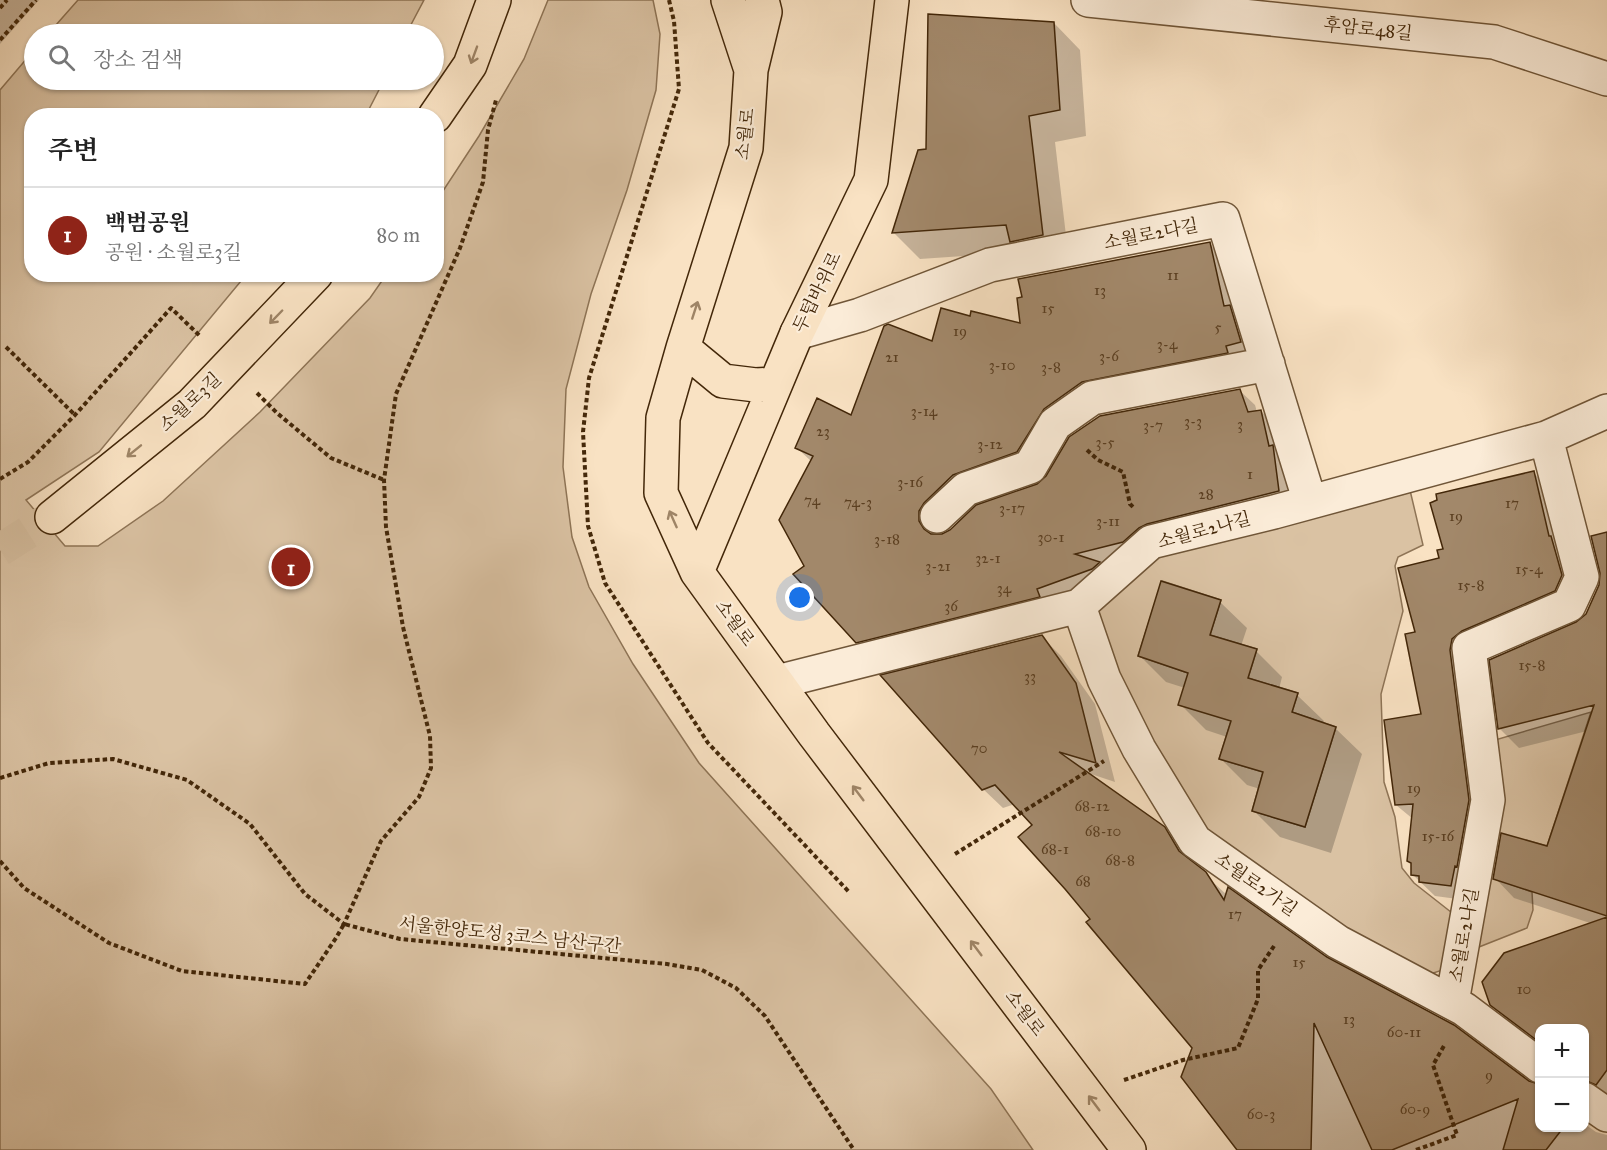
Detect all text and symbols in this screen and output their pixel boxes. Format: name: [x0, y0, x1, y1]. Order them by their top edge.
street label: 후암로48길: [1323, 13, 1413, 45]
search box: [24, 24, 444, 90]
icon: search: [45, 41, 78, 74]
one-way arrow: [467, 45, 478, 64]
text: 장소 검색: [93, 46, 183, 73]
street label: 소월로: [731, 107, 759, 161]
text: 주변: [48, 134, 98, 166]
text: 백범공원: [105, 209, 190, 236]
street label: 소월로2다길: [1102, 214, 1200, 254]
text: 1: [64, 223, 71, 247]
text: 80 m: [377, 223, 420, 247]
text: 공원 · 소월로3길: [105, 240, 242, 264]
street label: 두텁바위로: [788, 248, 846, 336]
house number: 11: [1167, 266, 1179, 284]
house number: 13: [1094, 281, 1106, 299]
house number: 15: [1042, 299, 1054, 317]
one-way arrow: [690, 301, 701, 320]
one-way arrow: [268, 309, 283, 324]
house number: 5: [1215, 318, 1222, 336]
house number: 19: [953, 322, 967, 340]
house number: 3-4: [1157, 335, 1178, 353]
house number: 3-6: [1099, 347, 1120, 365]
house number: 21: [885, 348, 899, 366]
house number: 3-10: [989, 356, 1015, 374]
house number: 3-8: [1041, 358, 1061, 376]
street label: 소월로3길: [154, 368, 226, 436]
house number: 3-14: [911, 402, 938, 420]
house number: 3-3: [1184, 412, 1202, 430]
house number: 3: [1237, 415, 1243, 433]
house number: 3-7: [1143, 416, 1163, 434]
house number: 23: [816, 422, 830, 440]
house number: 3-5: [1095, 433, 1115, 451]
house number: 3-12: [977, 435, 1003, 453]
one-way arrow: [126, 444, 142, 457]
house number: 1: [1247, 465, 1253, 483]
house number: 3-16: [897, 473, 924, 491]
house number: 28: [1198, 485, 1214, 503]
house number: 74: [804, 491, 821, 509]
house number: 74-3: [844, 493, 872, 511]
house number: 17: [1505, 494, 1519, 512]
house number: 3-17: [999, 499, 1025, 517]
street label: 소월로2나길: [1155, 507, 1253, 553]
house number: 19: [1449, 507, 1463, 525]
one-way arrow: [667, 510, 678, 529]
house number: 3-11: [1096, 512, 1120, 530]
house number: 30-1: [1038, 528, 1064, 546]
house number: 3-18: [874, 530, 900, 548]
pin: 1: [272, 544, 310, 590]
house number: 32-1: [975, 549, 1001, 567]
house number: 3-21: [925, 557, 951, 575]
house number: 15-4: [1515, 560, 1543, 578]
house number: 15-8: [1458, 576, 1484, 594]
house number: 34: [997, 579, 1012, 597]
your location: [785, 583, 814, 612]
street label: 소월로: [711, 595, 759, 651]
house number: 36: [944, 597, 959, 615]
house number: 15-8: [1519, 656, 1545, 674]
house number: 33: [1024, 667, 1036, 685]
house number: 70: [971, 739, 987, 757]
house number: 19: [1407, 779, 1421, 797]
one-way arrow: [852, 785, 865, 801]
house number: 68-12: [1074, 797, 1110, 815]
house number: 68-10: [1085, 822, 1121, 840]
house number: 15-16: [1422, 827, 1456, 845]
house number: 68-1: [1041, 840, 1069, 858]
street label: 소월로2가길: [1210, 848, 1302, 920]
house number: 68-8: [1105, 851, 1135, 869]
house number: 68: [1075, 872, 1091, 890]
street label: 소월로2나길: [1445, 886, 1483, 984]
house number: 17: [1228, 905, 1242, 923]
street label: 서울한양도성 3코스 남산구간: [398, 912, 623, 958]
one-way arrow: [970, 940, 983, 956]
house number: 15: [1293, 953, 1305, 971]
house number: 10: [1517, 980, 1531, 998]
street label: 소월로: [1001, 986, 1049, 1040]
house number: 13: [1343, 1010, 1355, 1028]
house number: 60-11: [1387, 1023, 1421, 1041]
map controls: [1535, 1024, 1589, 1132]
button: +: [1535, 1024, 1589, 1078]
house number: 9: [1485, 1066, 1493, 1084]
button: −: [1535, 1078, 1589, 1132]
one-way arrow: [1088, 1096, 1100, 1112]
house number: 60-9: [1400, 1100, 1430, 1118]
house number: 60-3: [1247, 1105, 1275, 1123]

